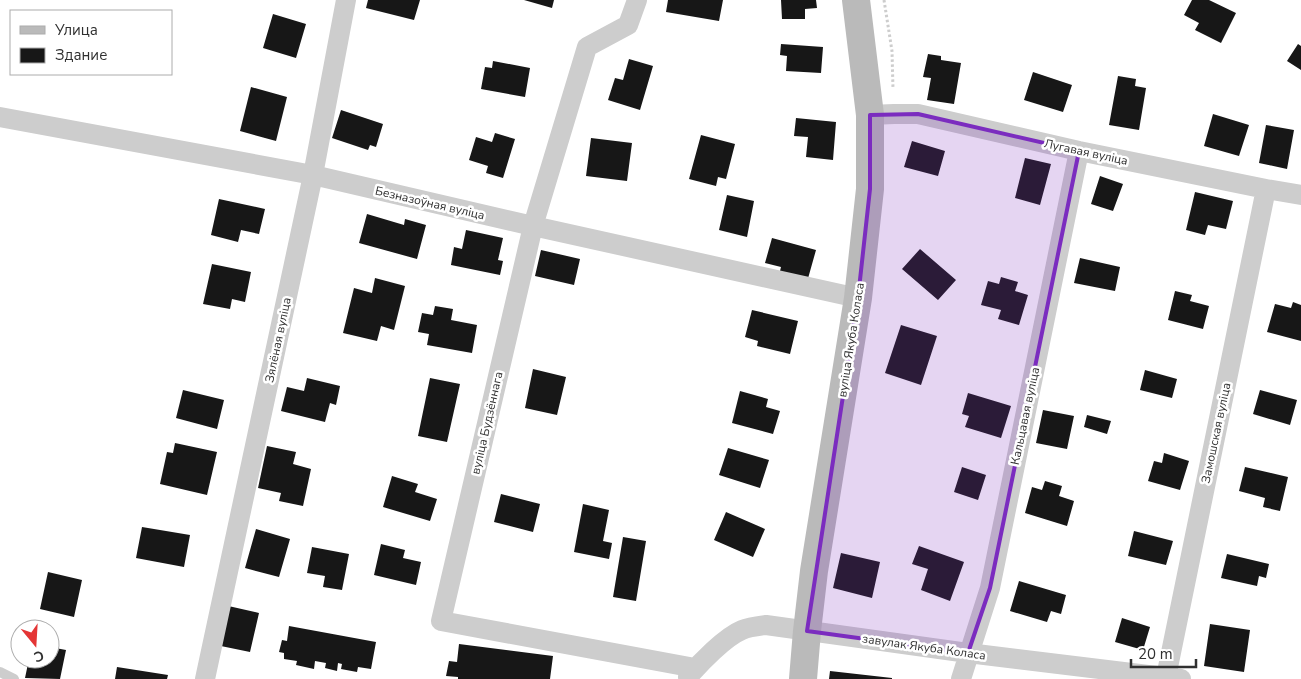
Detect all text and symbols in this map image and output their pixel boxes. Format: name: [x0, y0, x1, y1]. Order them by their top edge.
legend: [10, 10, 172, 75]
text: Улица: [54, 20, 98, 40]
text: Здание: [55, 45, 107, 65]
street label: Лугавая вуліца: [1043, 135, 1129, 169]
street label: Безназоўная вуліца: [374, 183, 486, 223]
street label: вуліца Якуба Коласа: [834, 282, 868, 398]
street label: Зялёная вуліца: [261, 296, 295, 384]
street label: Кальцавая вуліца: [1007, 366, 1043, 466]
street label: вуліца Будзённага: [467, 370, 507, 476]
street label: Замошская вуліца: [1198, 381, 1234, 485]
north arrow: [10, 619, 60, 669]
street label: завулак Якуба Коласа: [861, 630, 987, 664]
scale bar: [1131, 636, 1196, 668]
text: 20 m: [1138, 644, 1173, 664]
text: С: [31, 645, 46, 667]

